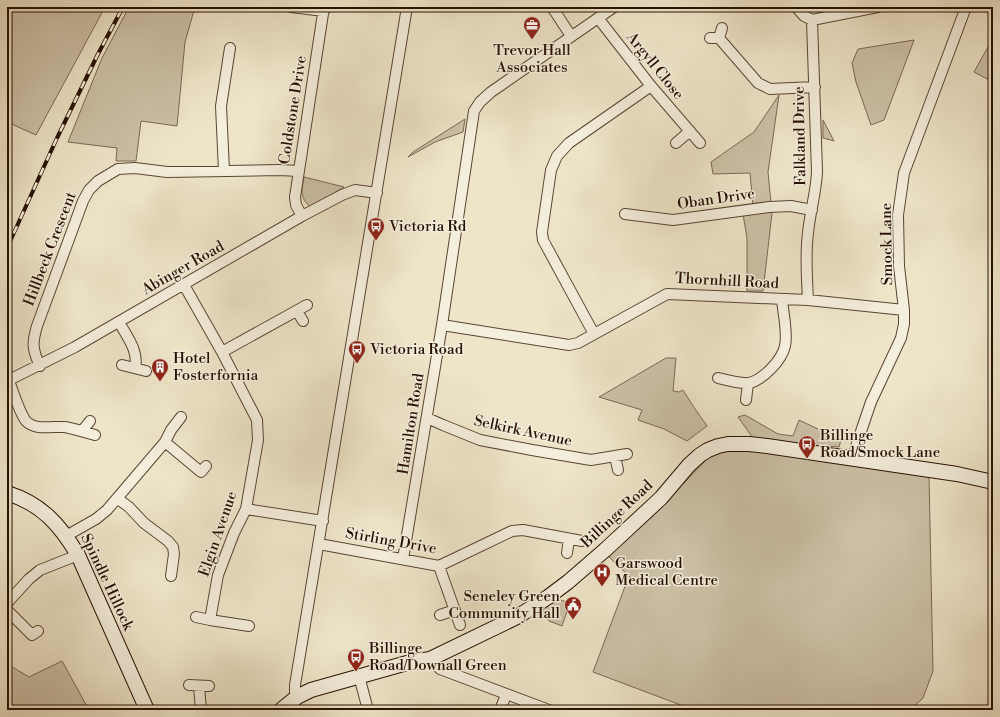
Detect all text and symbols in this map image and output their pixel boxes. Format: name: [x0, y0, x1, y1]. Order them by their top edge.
office icon: Trevor Hall Associates: [522, 15, 542, 40]
street label: Argyll Close: [621, 28, 688, 103]
place label: Trevor Hall Associates: [493, 41, 571, 77]
street label: Coldstone Drive: [275, 54, 311, 166]
street label: Falkland Drive: [790, 86, 810, 186]
street label: Oban Drive: [676, 184, 756, 214]
street label: Hillbeck Crescent: [20, 189, 81, 309]
street label: Smock Lane: [877, 202, 897, 286]
bus stop icon: Victoria Rd: [366, 216, 386, 241]
place label: Victoria Rd: [388, 217, 467, 236]
street label: Abinger Road: [138, 237, 228, 300]
street label: Thornhill Road: [675, 269, 780, 293]
bus stop icon: Victoria Road: [347, 339, 367, 364]
place label: Victoria Road: [369, 340, 464, 359]
place label: Hotel Fosterfornia: [173, 349, 259, 385]
building icon: Hotel Fosterfornia: [150, 357, 170, 382]
street label: Hamilton Road: [394, 371, 428, 476]
street label: Selkirk Avenue: [472, 411, 574, 451]
place label: Billinge Road/Smock Lane: [819, 426, 940, 462]
bus stop icon: Billinge Road/Smock Lane: [797, 434, 817, 459]
street label: Billinge Road: [576, 476, 657, 553]
street label: Elgin Avenue: [195, 489, 241, 579]
street label: Stirling Drive: [344, 524, 438, 558]
street label: Spindle Hillock: [76, 531, 138, 634]
place label: Garswood Medical Centre: [615, 554, 718, 590]
hospital icon: Garswood Medical Centre: [592, 562, 612, 587]
place label: Seneley Green Community Hall: [449, 587, 561, 623]
public building icon: Seneley Green Community Hall: [563, 595, 583, 620]
place label: Billinge Road/Downall Green: [368, 639, 507, 675]
bus stop icon: Billinge Road/Downall Green: [346, 647, 366, 672]

